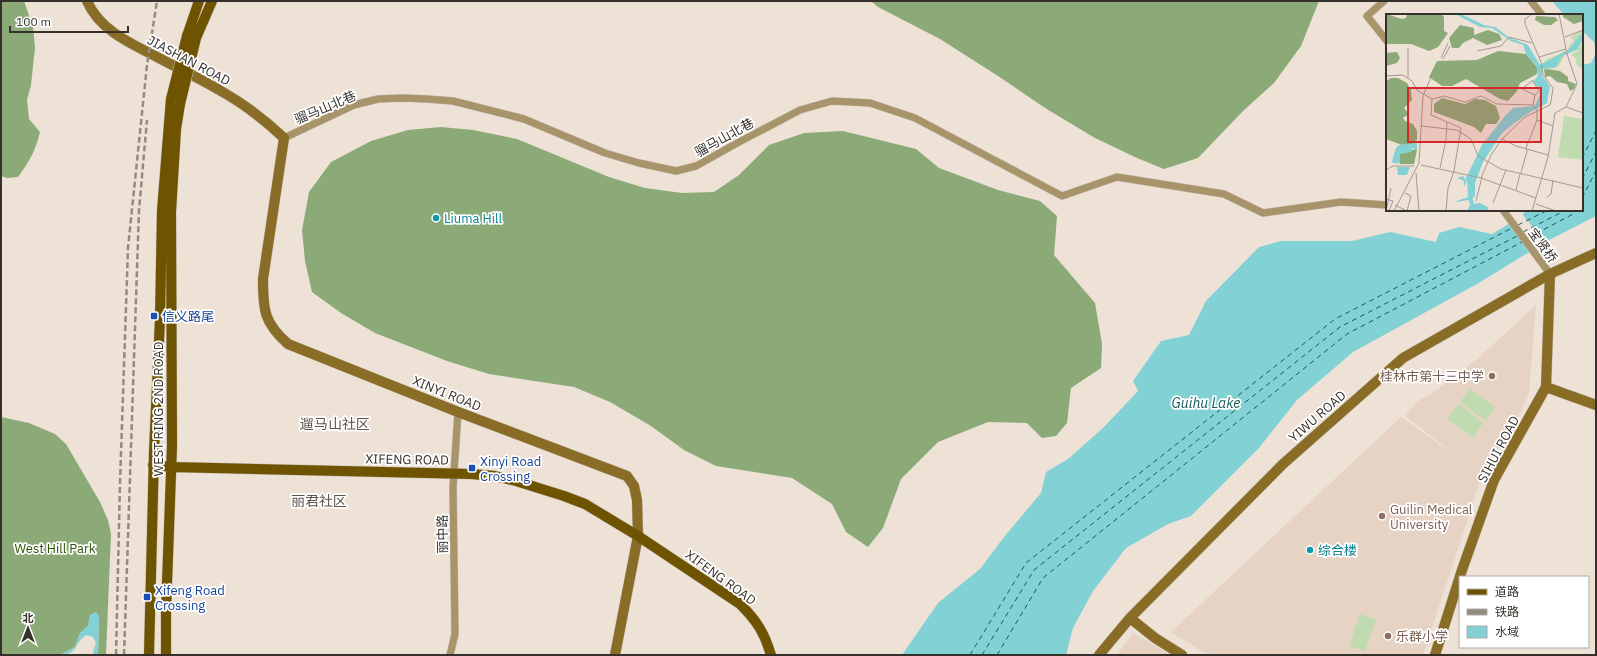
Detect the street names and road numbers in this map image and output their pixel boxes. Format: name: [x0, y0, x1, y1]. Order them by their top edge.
street label: JIASHAN ROAD: [144, 31, 233, 89]
street label: 骝马山北巷: [292, 87, 358, 128]
street label: 骝马山北巷: [692, 114, 757, 161]
street label: 宝贤桥: [1524, 225, 1561, 266]
street label: WEST RING 2ND ROAD: [150, 342, 167, 476]
street label: XINYI ROAD: [410, 372, 484, 415]
street label: YIWU ROAD: [1285, 387, 1350, 446]
street label: SIHUI ROAD: [1474, 413, 1523, 486]
street label: XIFENG ROAD: [365, 450, 449, 469]
street label: 丽中路: [434, 514, 451, 554]
street label: XIFENG ROAD: [682, 546, 760, 609]

